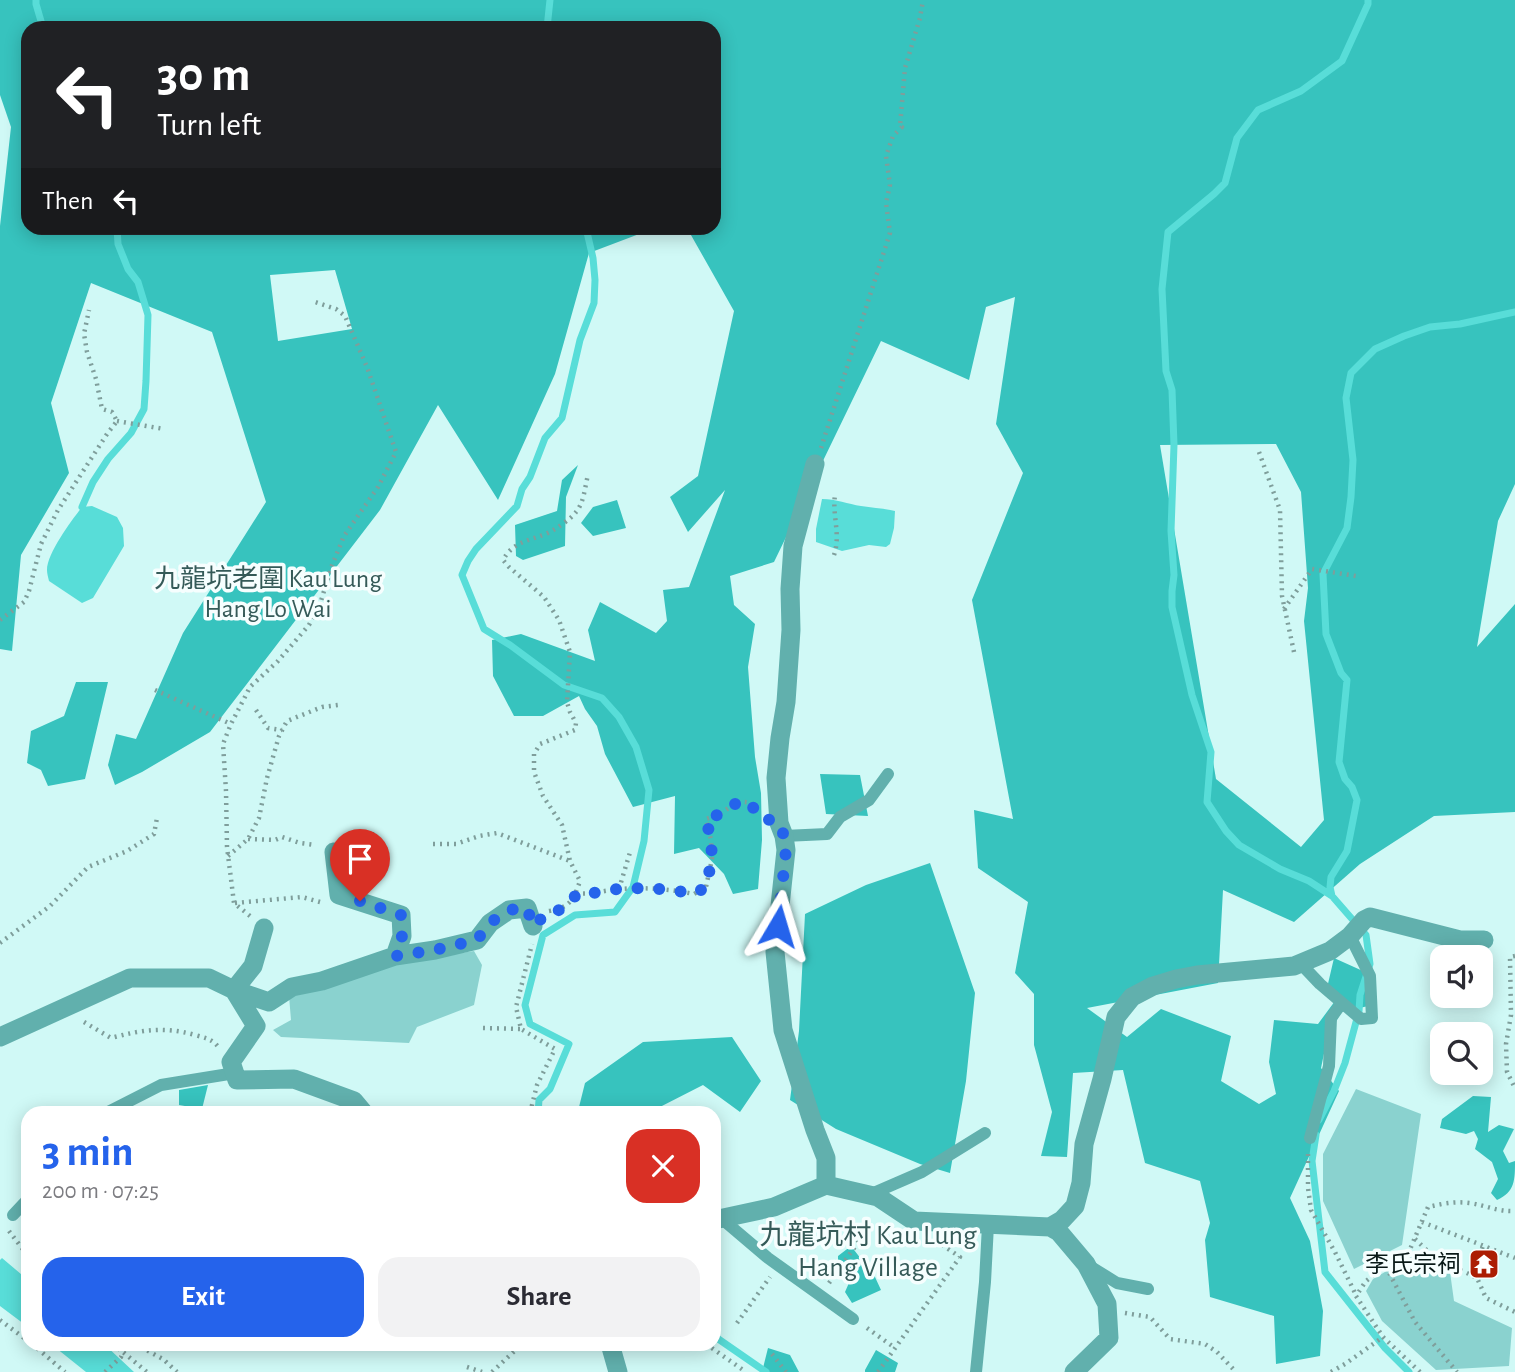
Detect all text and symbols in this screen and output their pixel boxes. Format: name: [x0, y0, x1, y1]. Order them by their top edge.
icon: left: [42, 49, 133, 140]
text: 30 m: [157, 51, 251, 100]
text: Turn left: [157, 109, 261, 141]
icon: left: [107, 182, 145, 220]
text: Then: [42, 188, 93, 214]
district label: 九龍坑老圍 Kau Lung Hang Lo Wai: [154, 564, 382, 622]
pin: [330, 829, 390, 901]
icon: arrive: [341, 840, 379, 878]
position arrow: [741, 889, 815, 963]
map controls: [1430, 945, 1493, 1085]
button: sound: [1430, 945, 1493, 1008]
button: search: [1430, 1022, 1493, 1085]
button: close: [626, 1129, 700, 1203]
text: 3 min: [42, 1131, 134, 1173]
text: 200 m · 07:25: [42, 1180, 159, 1203]
district label: 九龍坑村 Kau Lung Hang Village: [759, 1220, 977, 1282]
temple icon: 李氏宗祠: [1467, 1247, 1501, 1281]
place label: 李氏宗祠: [1365, 1251, 1461, 1277]
button: Exit: [42, 1257, 364, 1337]
button: Share: [378, 1257, 700, 1337]

